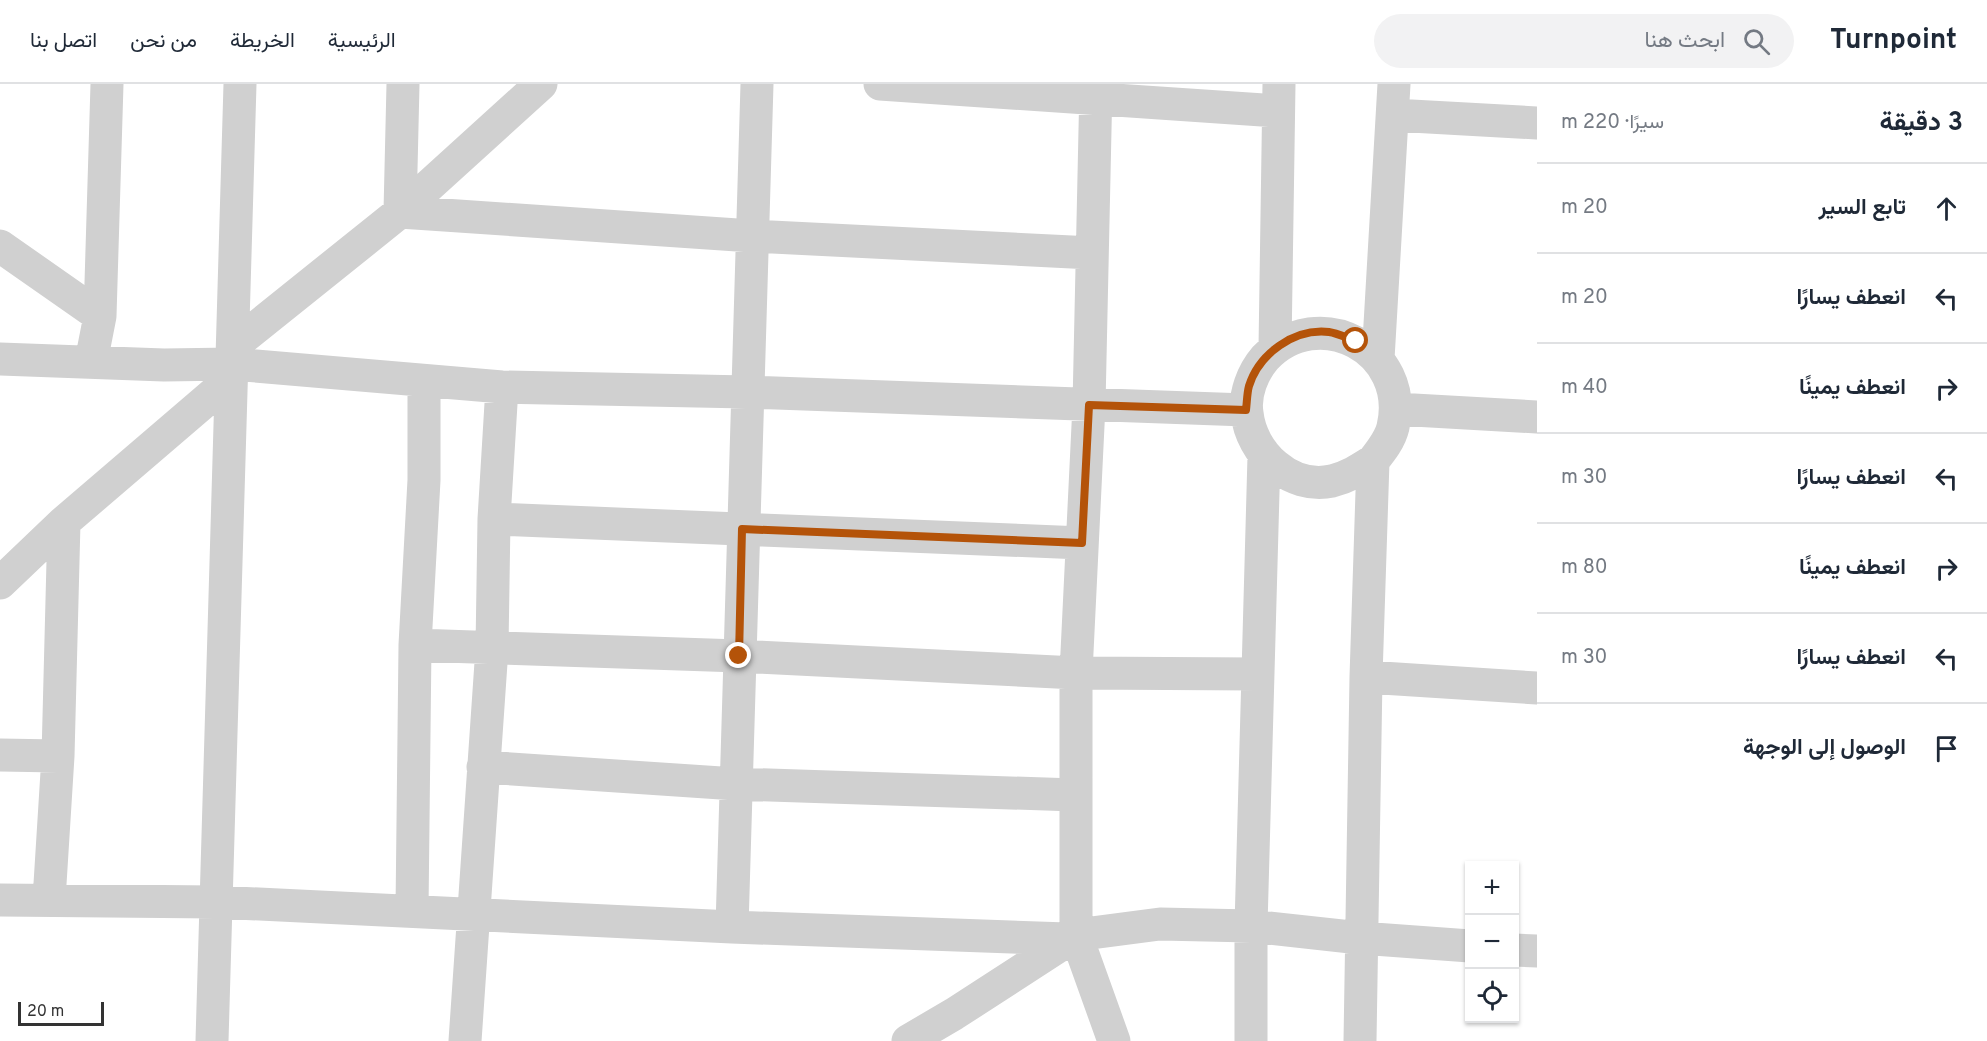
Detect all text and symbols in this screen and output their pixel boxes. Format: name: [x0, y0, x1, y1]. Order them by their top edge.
search box: [1374, 14, 1794, 68]
text: Turnpoint: [1830, 23, 1957, 59]
icon: search: [1740, 25, 1773, 58]
text: اتصل بنا: [30, 28, 97, 55]
text: من نحن: [130, 28, 197, 55]
text: الخريطة: [230, 28, 295, 55]
text: الرئيسية: [328, 28, 396, 55]
text: ابحث هنا: [1644, 28, 1725, 55]
text: 3 دقيقة: [1880, 107, 1963, 140]
text: سيرًا · 220 m: [1561, 110, 1664, 136]
icon: ahead: [1930, 192, 1963, 225]
text: 20 m: [1561, 195, 1608, 221]
text: تابع السير: [1818, 195, 1906, 222]
icon: left: [1930, 282, 1963, 315]
text: 20 m: [1561, 285, 1608, 311]
text: انعطف يسارًا: [1796, 285, 1906, 312]
route start: [1342, 327, 1368, 353]
icon: right: [1930, 372, 1963, 405]
text: 40 m: [1561, 375, 1608, 401]
text: انعطف يمينًا: [1799, 375, 1906, 402]
icon: left: [1930, 462, 1963, 495]
text: 30 m: [1561, 465, 1607, 491]
text: انعطف يسارًا: [1796, 465, 1906, 492]
icon: right: [1930, 552, 1963, 585]
text: 80 m: [1561, 555, 1608, 581]
text: انعطف يمينًا: [1799, 555, 1906, 582]
route end: [725, 642, 751, 668]
icon: left: [1930, 642, 1963, 675]
text: 30 m: [1561, 645, 1607, 671]
text: انعطف يسارًا: [1796, 645, 1906, 672]
icon: arrive: [1930, 732, 1963, 765]
text: الوصول إلى الوجهة: [1743, 735, 1906, 762]
map controls: [1465, 861, 1519, 1023]
button: +: [1465, 861, 1519, 915]
button: −: [1465, 915, 1519, 969]
button: locate: [1465, 969, 1519, 1023]
scale bar: [18, 999, 104, 1026]
text: 20 m: [27, 1002, 64, 1022]

